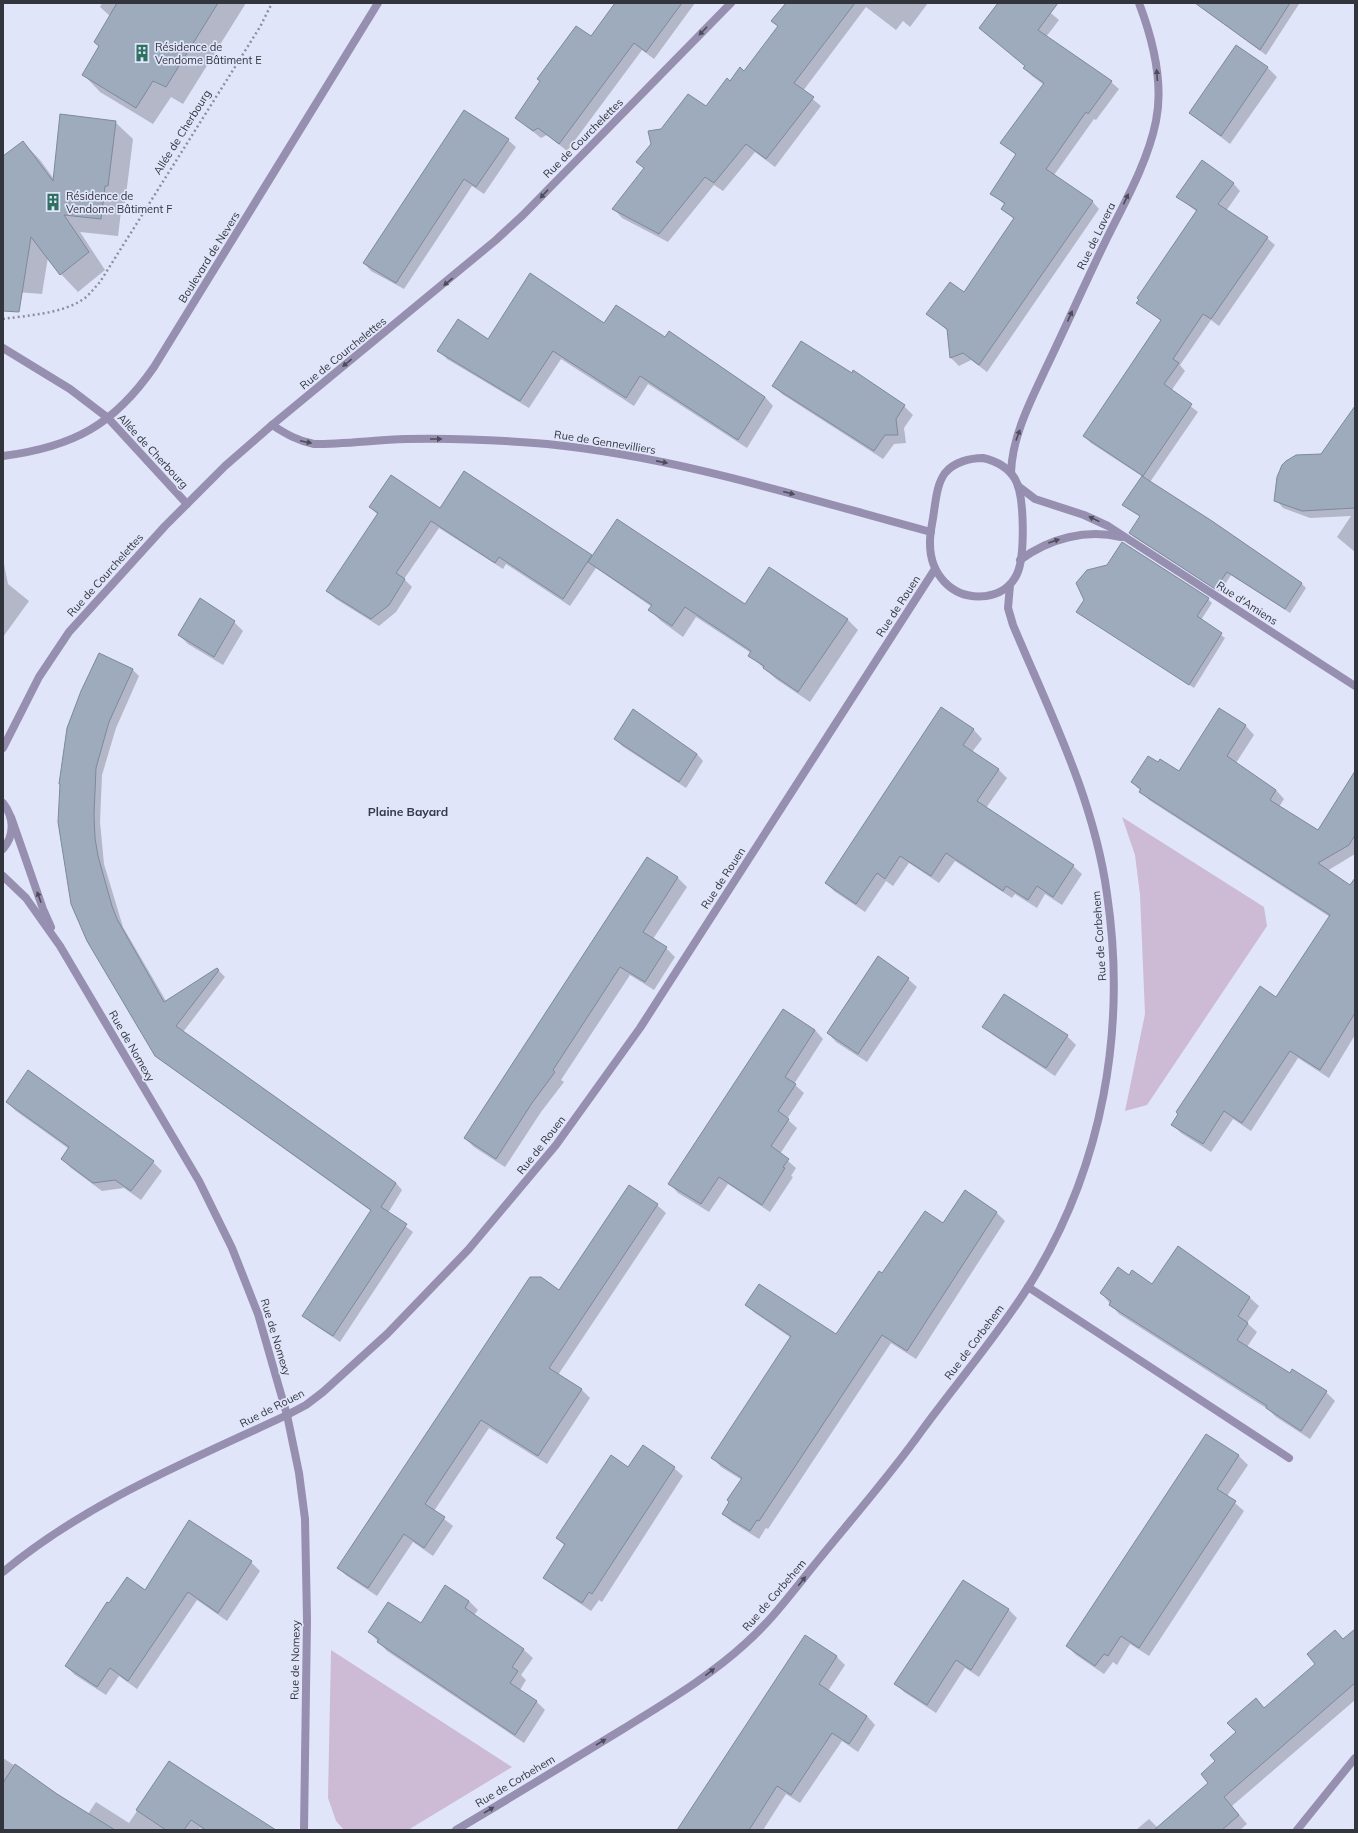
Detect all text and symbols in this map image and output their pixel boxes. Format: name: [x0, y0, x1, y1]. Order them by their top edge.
one-way arrow: [699, 26, 708, 36]
place label: Résidence de Vendome Bâtiment E: [155, 40, 262, 67]
building icon: Résidence de Vendome Bâtiment E: [132, 43, 152, 63]
one-way arrow: [1154, 69, 1160, 81]
street label: Allée de Cherbourg: [150, 87, 214, 177]
street label: Rue de Courchelettes: [540, 95, 626, 181]
place label: Résidence de Vendome Bâtiment F: [66, 189, 172, 216]
one-way arrow: [539, 189, 549, 199]
building icon: Résidence de Vendome Bâtiment F: [43, 192, 63, 212]
one-way arrow: [1123, 193, 1129, 204]
street label: Rue de Lavera: [1074, 200, 1118, 272]
street label: Boulevard de Nevers: [175, 209, 243, 305]
one-way arrow: [443, 277, 454, 286]
one-way arrow: [1067, 310, 1073, 321]
street label: Rue de Courchelettes: [297, 314, 389, 392]
one-way arrow: [342, 359, 353, 368]
street label: Allée de Cherbourg: [115, 411, 191, 491]
street label: Rue de Gennevilliers: [553, 427, 657, 457]
one-way arrow: [1016, 429, 1022, 441]
one-way arrow: [430, 436, 443, 442]
one-way arrow: [300, 439, 313, 445]
one-way arrow: [656, 459, 669, 465]
one-way arrow: [782, 491, 795, 497]
one-way arrow: [1088, 516, 1100, 522]
street label: Rue de Courchelettes: [64, 530, 146, 620]
one-way arrow: [1049, 538, 1061, 544]
street label: Rue de Rouen: [873, 572, 923, 640]
street label: Rue d'Amiens: [1214, 578, 1280, 628]
district label: Plaine Bayard: [368, 804, 448, 819]
street label: Rue de Rouen: [698, 844, 748, 912]
street label: Rue de Corbehem: [1089, 890, 1109, 982]
one-way arrow: [36, 891, 42, 903]
street label: Rue de Nomexy: [106, 1008, 158, 1084]
street label: Rue de Rouen: [514, 1113, 568, 1177]
street label: Rue de Nomexy: [258, 1297, 294, 1377]
street label: Rue de Corbehem: [941, 1302, 1007, 1382]
street label: Rue de Rouen: [237, 1386, 307, 1430]
street label: Rue de Corbehem: [739, 1556, 809, 1634]
one-way arrow: [797, 1576, 806, 1587]
street label: Rue de Nomexy: [287, 1620, 303, 1700]
one-way arrow: [704, 1668, 715, 1677]
one-way arrow: [595, 1739, 607, 1746]
street label: Rue de Corbehem: [473, 1752, 557, 1810]
one-way arrow: [483, 1806, 495, 1813]

